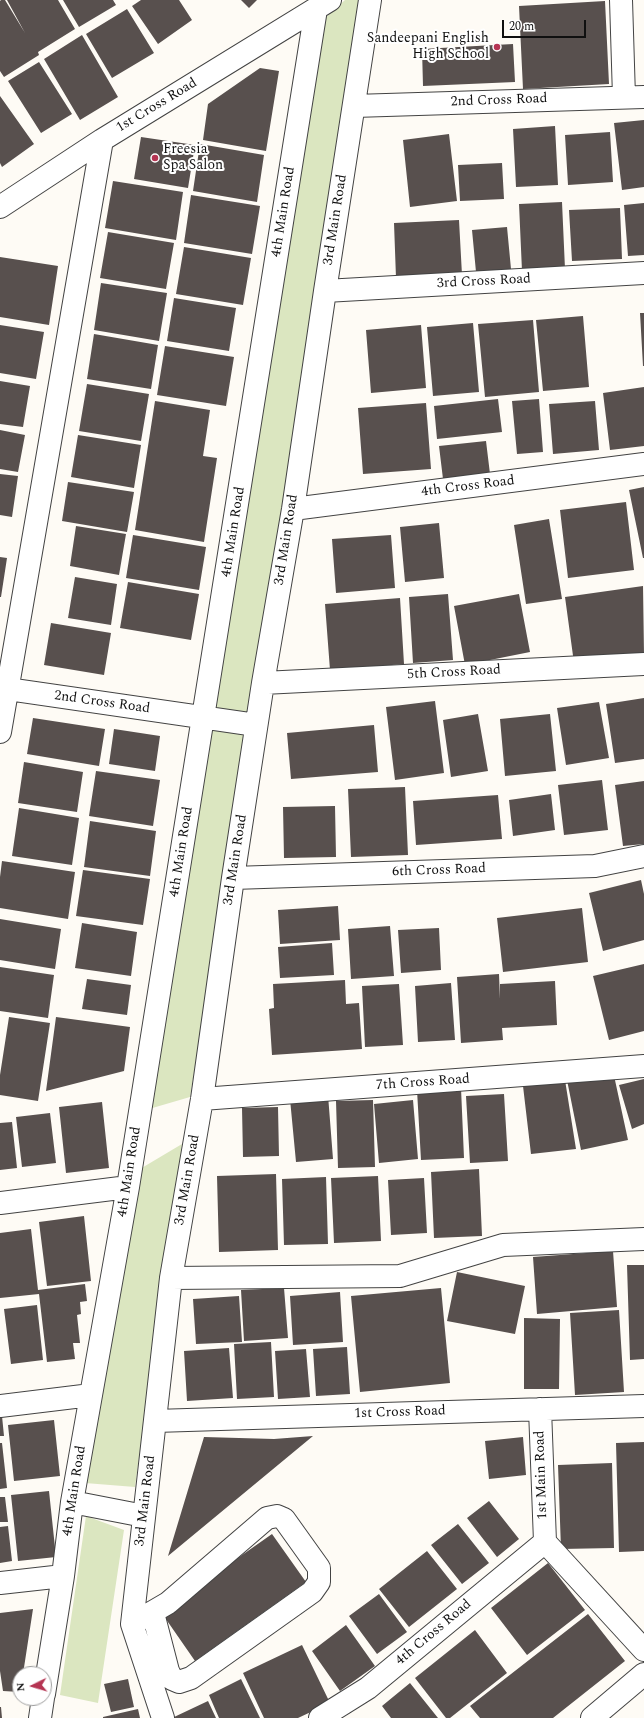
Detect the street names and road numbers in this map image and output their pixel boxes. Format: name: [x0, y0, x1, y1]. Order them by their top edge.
street label: 1st Cross Road: [113, 75, 201, 137]
street label: 2nd Cross Road: [450, 91, 548, 111]
street label: 4th Main Road: [269, 166, 299, 258]
street label: 3rd Main Road: [321, 173, 351, 267]
street label: 3rd Cross Road: [437, 271, 531, 293]
street label: 4th Cross Road: [420, 473, 516, 501]
street label: 4th Main Road: [219, 486, 249, 578]
street label: 3rd Main Road: [272, 493, 302, 587]
street label: 5th Cross Road: [407, 662, 501, 684]
street label: 2nd Cross Road: [53, 688, 151, 718]
street label: 4th Main Road: [167, 806, 197, 898]
street label: 3rd Main Road: [221, 813, 251, 907]
street label: 6th Cross Road: [392, 861, 486, 881]
street label: 7th Cross Road: [376, 1071, 470, 1095]
street label: 4th Main Road: [115, 1126, 145, 1218]
street label: 3rd Main Road: [172, 1133, 204, 1227]
street label: 1st Cross Road: [354, 1403, 446, 1423]
street label: 1st Main Road: [532, 1430, 552, 1520]
street label: 4th Main Road: [60, 1445, 90, 1537]
street label: 3rd Main Road: [132, 1454, 160, 1548]
street label: 4th Cross Road: [393, 1596, 475, 1670]

